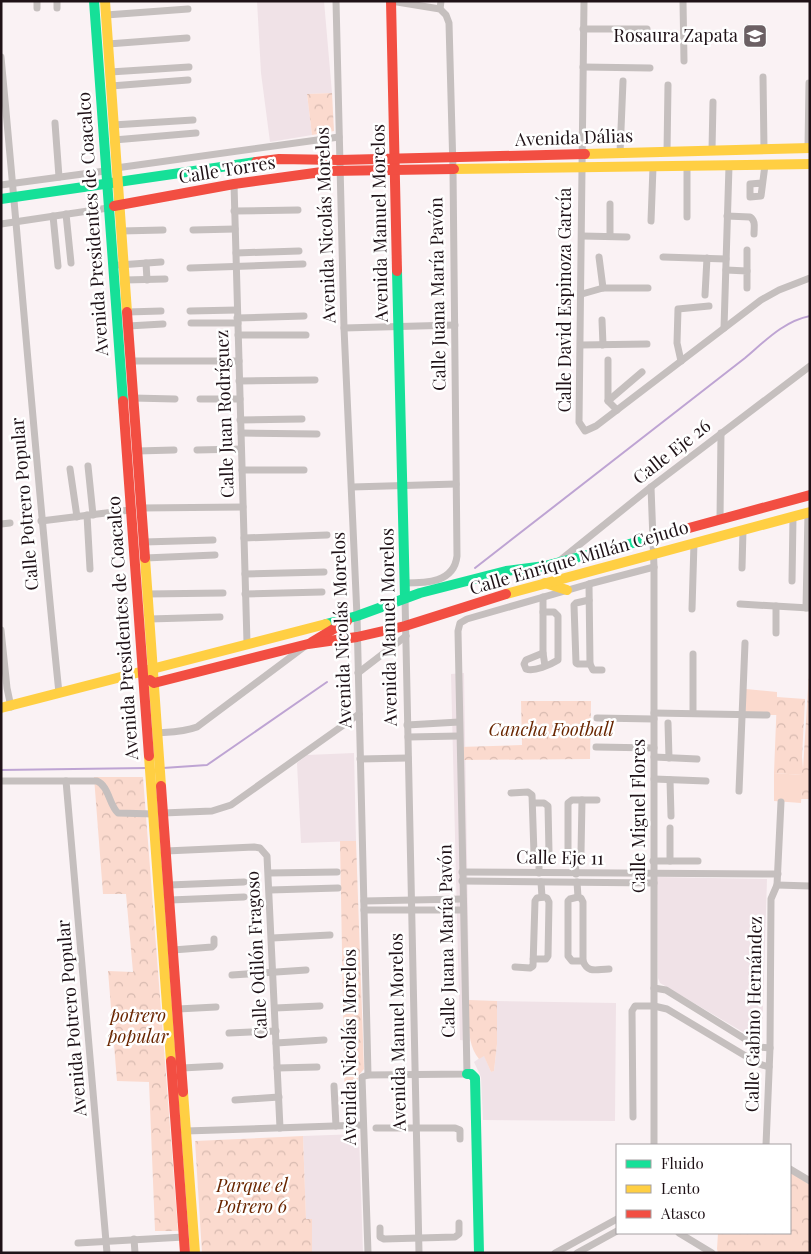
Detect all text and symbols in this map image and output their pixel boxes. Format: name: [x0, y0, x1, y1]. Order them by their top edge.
place label: Rosaura Zapata: [613, 23, 738, 47]
school or university icon: Rosaura Zapata: [742, 23, 768, 49]
street label: Avenida Presidentes de Coacalco: [71, 91, 113, 358]
street label: Avenida Dálias: [514, 123, 633, 151]
street label: Avenida Manuel Morelos: [365, 124, 393, 323]
street label: Avenida Nicolás Morelos: [310, 126, 340, 325]
street label: Calle Torres: [177, 150, 277, 189]
street label: Calle David Espinoza García: [552, 187, 576, 413]
street label: Calle Juana María Pavón: [423, 197, 451, 391]
street label: Calle Juan Rodríguez: [209, 330, 239, 499]
street label: Calle Eje 26: [628, 413, 715, 489]
street label: Calle Potrero Popular: [4, 417, 44, 592]
street label: Avenida Presidentes de Coacalco: [101, 495, 143, 762]
street label: Calle Enrique Millán Cejudo: [466, 514, 691, 600]
street label: Avenida Manuel Morelos: [374, 528, 402, 727]
street label: Avenida Nicolás Morelos: [326, 531, 356, 730]
park label: Cancha Football: [489, 717, 614, 741]
street label: Calle Miguel Flores: [626, 739, 650, 893]
street label: Calle Juana María Pavón: [432, 844, 460, 1038]
street label: Calle Eje 11: [516, 844, 604, 870]
street label: Calle Odilón Fragoso: [240, 870, 272, 1040]
street label: Calle Gabino Hernández: [739, 916, 767, 1112]
street label: Avenida Potrero Popular: [50, 919, 92, 1118]
street label: Avenida Manuel Morelos: [383, 933, 411, 1132]
street label: Avenida Nicolás Morelos: [337, 949, 361, 1146]
park label: potrero popular: [106, 1003, 170, 1048]
legend: [616, 1144, 791, 1234]
text: Fluido: [661, 1153, 704, 1173]
park label: Parque el Potrero 6: [215, 1173, 289, 1218]
text: Lento: [661, 1178, 700, 1198]
text: Atasco: [660, 1203, 705, 1223]

